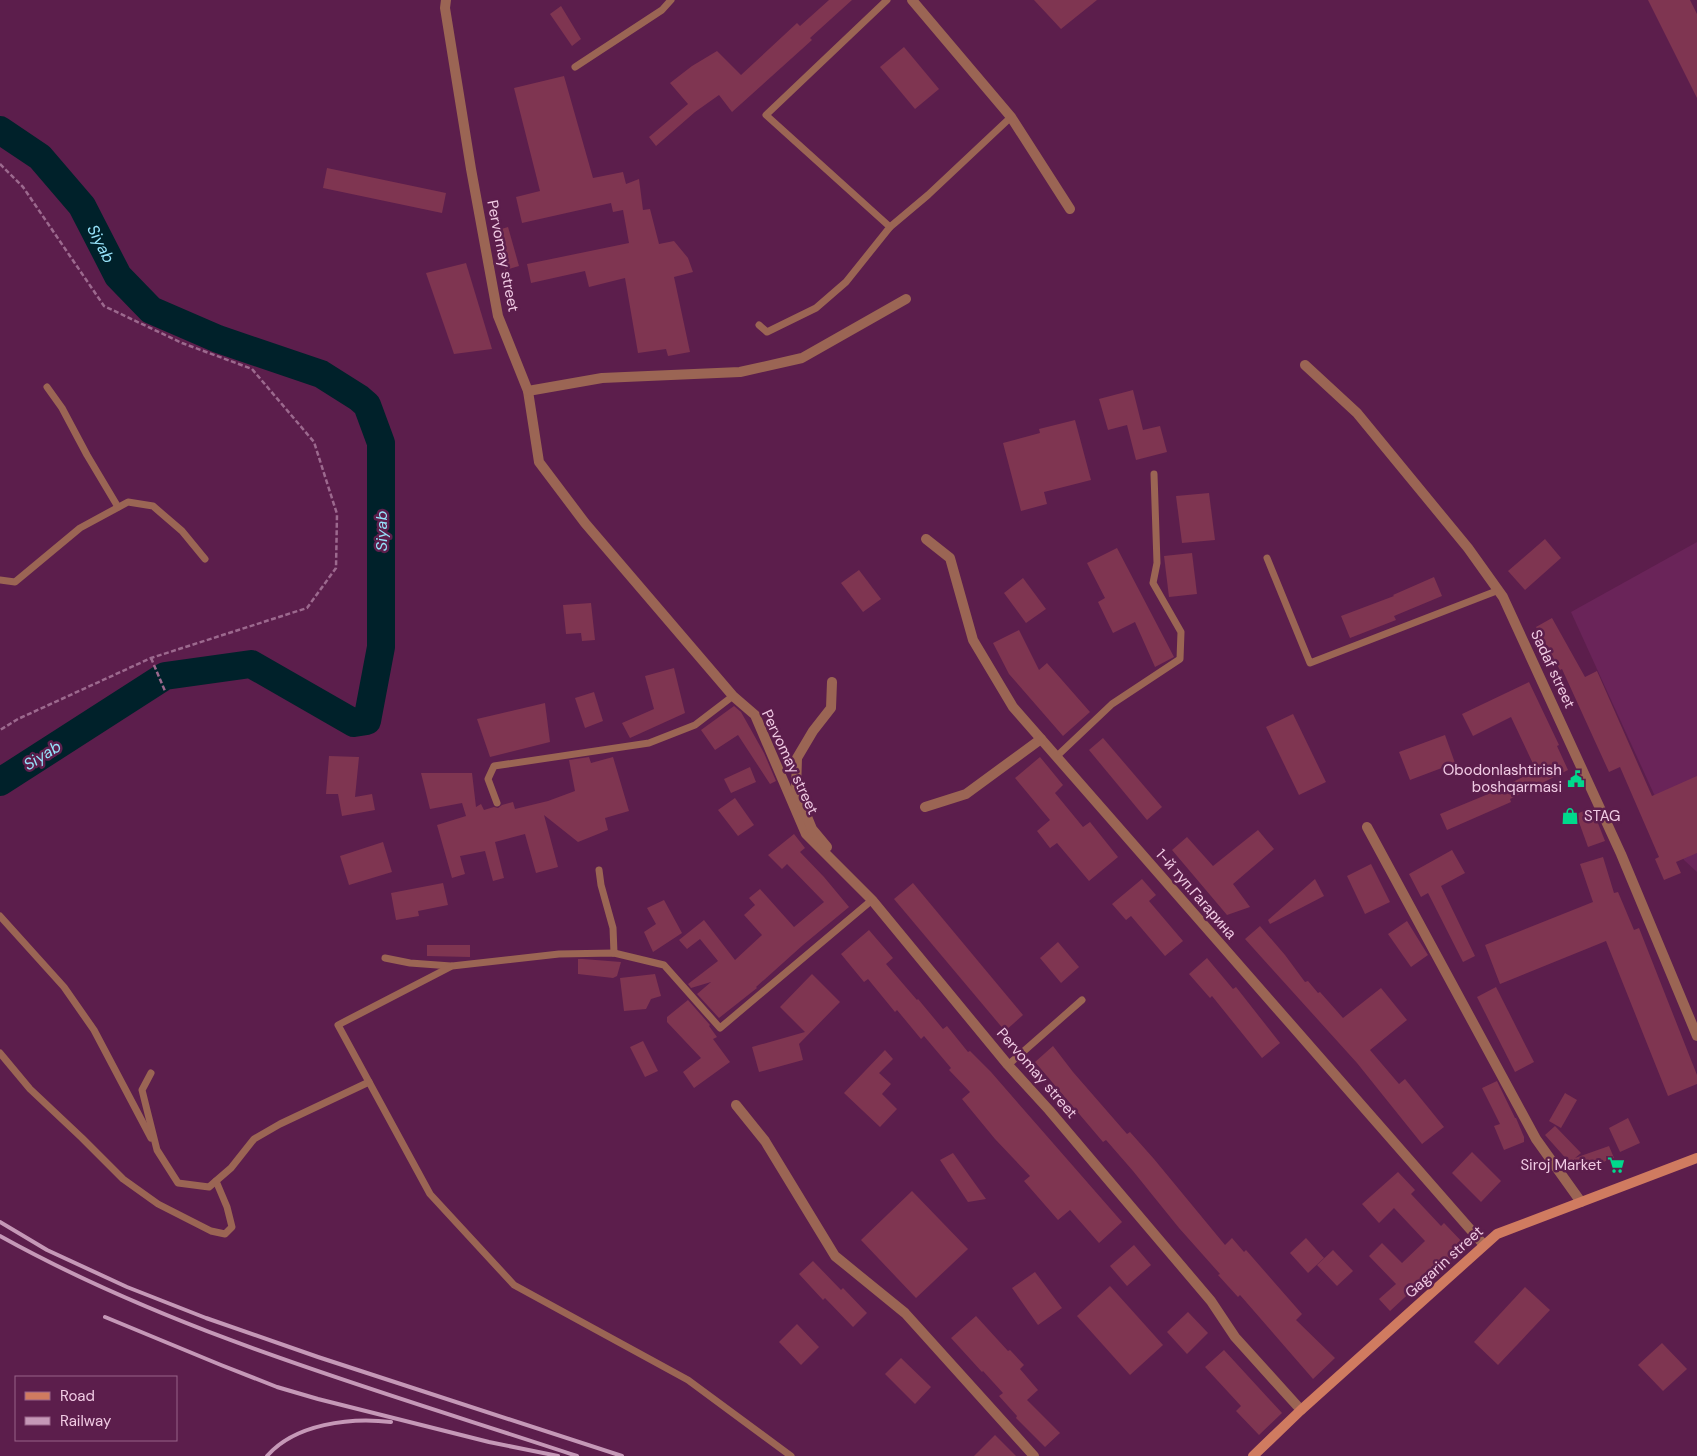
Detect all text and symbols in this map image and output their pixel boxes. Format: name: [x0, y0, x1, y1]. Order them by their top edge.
street label: Pervomay street: [482, 198, 524, 314]
water label: Siyab: [82, 221, 120, 267]
water label: Siyab: [371, 511, 392, 551]
street label: Sadaf street: [1526, 626, 1580, 712]
street label: Pervomay street: [757, 706, 823, 818]
water label: Siyab: [19, 736, 65, 775]
place label: Obodonlashtirish boshqarmasi: [1443, 760, 1562, 797]
public building icon: Obodonlashtirish boshqarmasi: [1566, 769, 1586, 789]
shop icon: STAG: [1560, 806, 1580, 826]
place label: STAG: [1584, 806, 1620, 826]
street label: 1-й туп.Гагарина: [1151, 845, 1241, 944]
street label: Pervomay street: [992, 1024, 1082, 1122]
place label: Siroj Market: [1520, 1155, 1602, 1175]
supermarket icon: Siroj Market: [1606, 1155, 1626, 1175]
street label: Gagarin street: [1401, 1221, 1487, 1302]
legend: [15, 1376, 178, 1441]
text: Road: [60, 1386, 95, 1406]
text: Railway: [60, 1411, 112, 1431]

